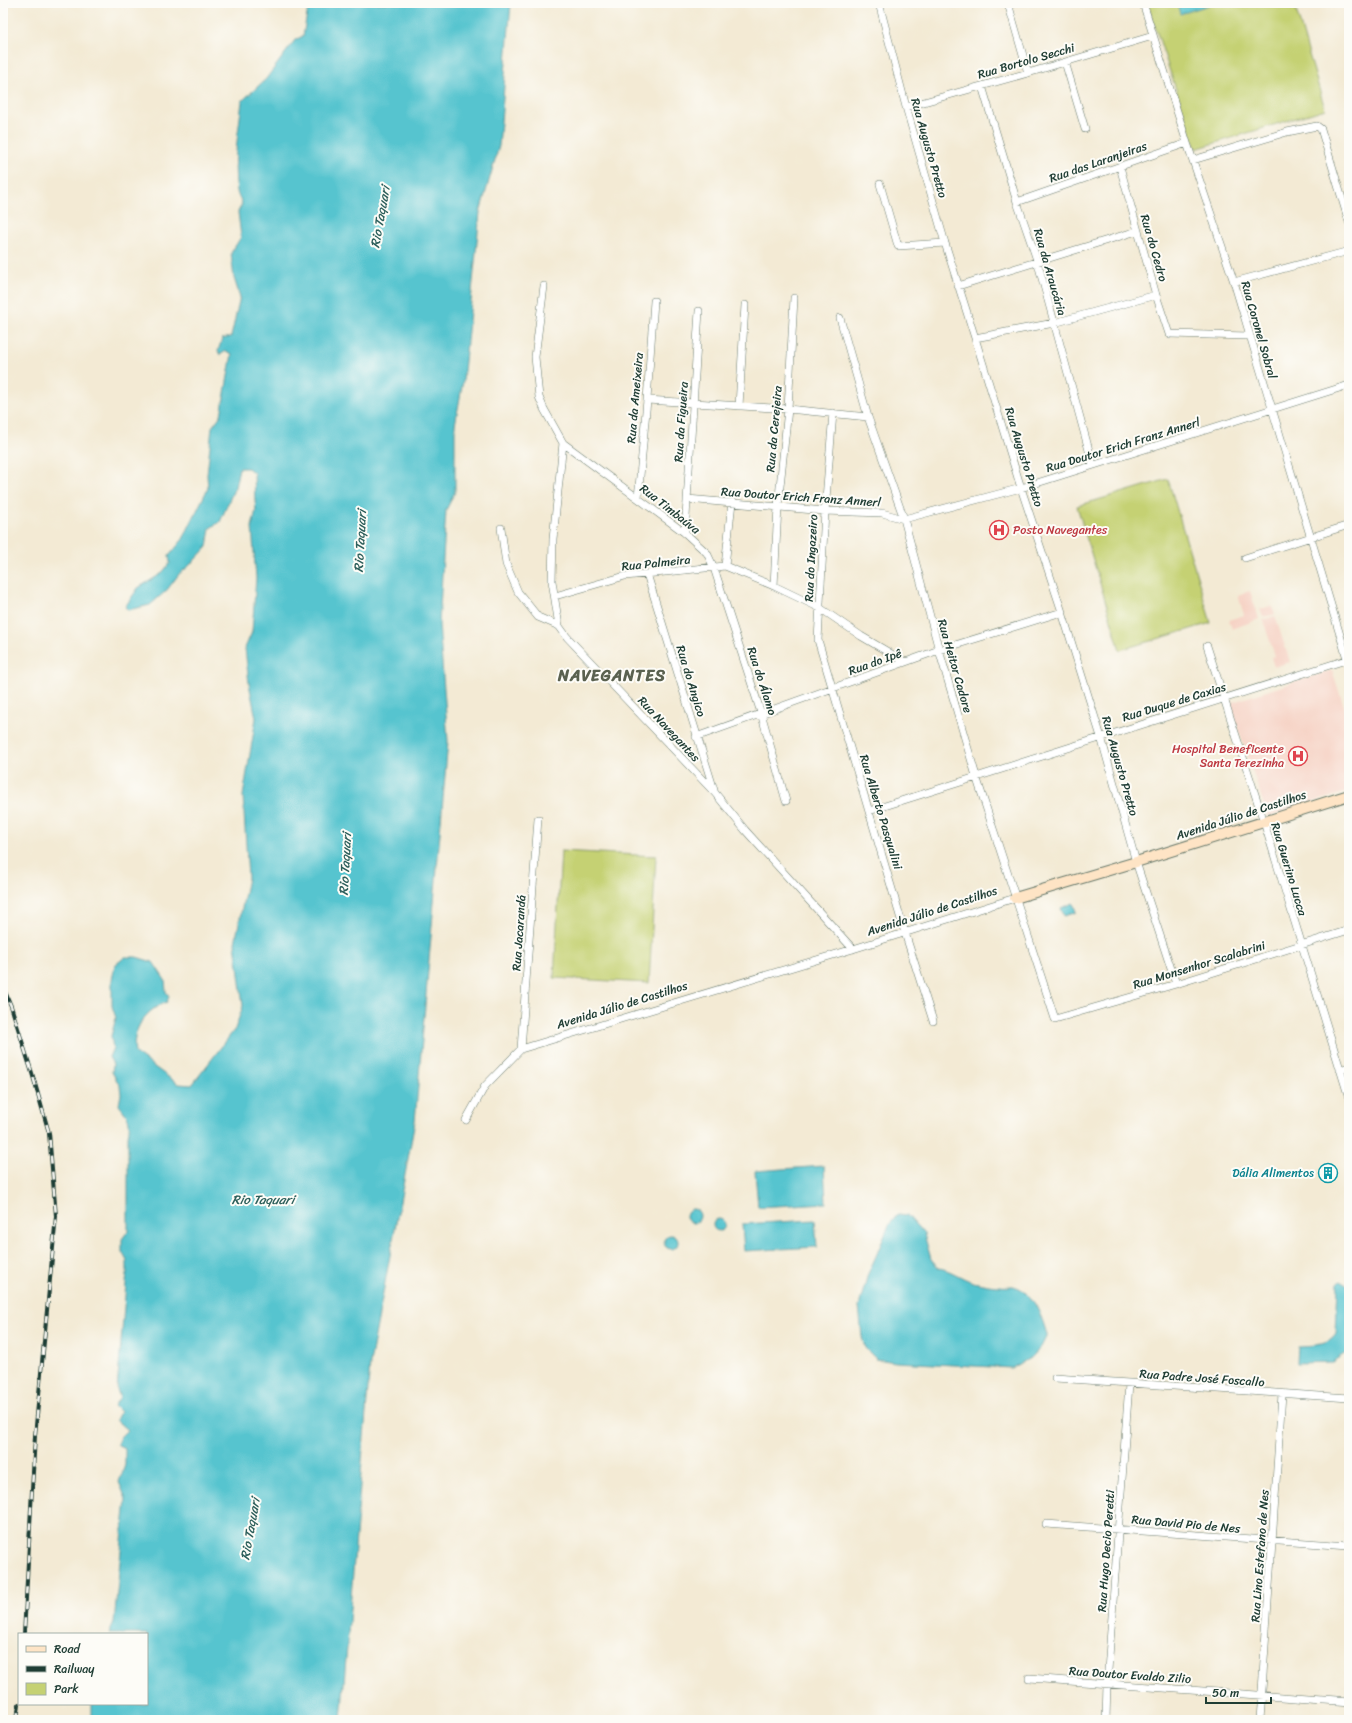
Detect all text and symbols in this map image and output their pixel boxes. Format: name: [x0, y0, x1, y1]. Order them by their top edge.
street label: Rua Bortolo Secchi: [975, 36, 1078, 85]
street label: Rua Augusto Pretto: [904, 95, 954, 201]
street label: Rua das Laranjeiras: [1046, 135, 1150, 189]
water label: Rio Taquari: [363, 182, 397, 250]
street label: Rua do Cedro: [1134, 212, 1174, 284]
street label: Rua da Araucária: [1027, 226, 1073, 318]
street label: Rua Coronel Sobral: [1235, 278, 1284, 382]
street label: Rua da Ameixeira: [620, 351, 650, 444]
street label: Rua da Figueira: [667, 380, 695, 463]
street label: Rua da Cerejeira: [759, 384, 789, 473]
street label: Rua Augusto Pretto: [998, 404, 1050, 510]
street label: Rua Doutor Erich Franz Annerl: [1043, 411, 1203, 479]
street label: Rua Timbaúva: [635, 478, 706, 541]
street label: Rua Doutor Erich Franz Annerl: [720, 480, 882, 514]
water label: Rio Taquari: [347, 507, 373, 573]
street label: Rua do Ingazeiro: [798, 514, 824, 602]
hospital icon: Posto Navegantes: [988, 519, 1010, 541]
place label: Posto Navegantes: [1013, 519, 1108, 541]
street label: Rua Palmeira: [621, 548, 691, 578]
street label: Rua Heitor Cadore: [931, 616, 979, 716]
street label: Rua do Angico: [670, 642, 712, 720]
street label: Rua do Ipê: [845, 642, 905, 682]
street label: Rua do Álamo: [741, 644, 783, 718]
district label: NAVEGANTES: [557, 661, 666, 690]
street label: Rua Duque de Caxias: [1119, 676, 1229, 728]
street label: Rua Navegantes: [632, 691, 706, 768]
street label: Rua Augusto Pretto: [1095, 713, 1145, 819]
place label: Hospital Beneficente Santa Terezinha: [1172, 738, 1284, 774]
hospital icon: Hospital Beneficente Santa Terezinha: [1287, 745, 1309, 767]
street label: Rua Alberto Pasqualini: [853, 752, 909, 873]
street label: Avenida Júlio de Castilhos: [1172, 783, 1310, 847]
street label: Rua Guerino Lucca: [1264, 820, 1314, 919]
water label: Rio Taquari: [332, 830, 358, 896]
street label: Avenida Júlio de Castilhos: [863, 879, 1001, 943]
street label: Rua Jacarandá: [505, 894, 533, 972]
street label: Rua Monsenhor Scalabrini: [1130, 934, 1269, 996]
street label: Avenida Júlio de Castilhos: [553, 974, 691, 1036]
place label: Dália Alimentos: [1232, 1162, 1314, 1184]
building icon: Dália Alimentos: [1317, 1162, 1339, 1184]
water label: Rio Taquari: [232, 1188, 297, 1211]
street label: Rua Padre José Foscallo: [1139, 1363, 1265, 1393]
street label: Rua Lino Estefano de Nes: [1244, 1488, 1276, 1623]
street label: Rua Hugo Decio Peretti: [1091, 1489, 1121, 1613]
water label: Rio Taquari: [233, 1494, 267, 1562]
street label: Rua David Pio de Nes: [1131, 1508, 1242, 1540]
legend: [18, 1633, 148, 1705]
text: Road: [54, 1638, 81, 1660]
text: Railway: [54, 1658, 95, 1680]
street label: Rua Doutor Evaldo Zilio: [1068, 1660, 1192, 1690]
text: Park: [54, 1678, 79, 1700]
scale bar: [1206, 1679, 1271, 1705]
text: 50 m: [1212, 1682, 1239, 1704]

